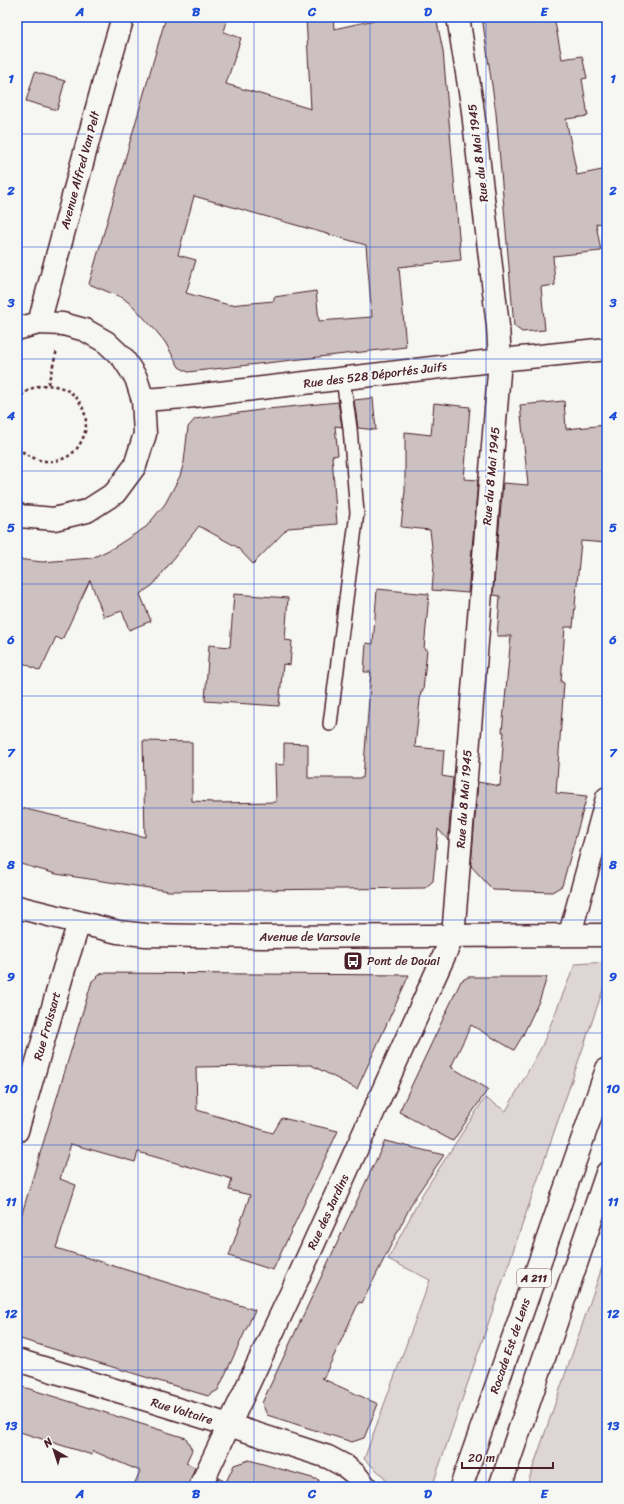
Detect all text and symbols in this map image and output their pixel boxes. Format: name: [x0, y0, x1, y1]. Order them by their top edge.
text: A: [75, 0, 84, 23]
text: B: [192, 0, 201, 23]
text: C: [307, 0, 317, 23]
text: D: [424, 0, 432, 23]
text: E: [540, 0, 549, 23]
text: 1: [8, 67, 14, 90]
text: 1: [610, 67, 616, 90]
street label: Rue du 8 Mai 1945: [461, 103, 495, 203]
street label: Avenue Alfred Van Pelt: [53, 107, 107, 233]
text: 2: [6, 179, 15, 202]
text: 2: [608, 179, 617, 202]
text: 3: [6, 291, 15, 314]
text: 3: [608, 291, 617, 314]
street label: Rue des 528 Déportés Juifs: [302, 355, 448, 395]
text: 4: [6, 404, 16, 427]
text: 4: [608, 404, 618, 427]
street label: Rue du 8 Mai 1945: [476, 426, 506, 526]
text: 5: [7, 516, 15, 539]
text: 5: [609, 516, 617, 539]
text: 6: [6, 628, 15, 651]
text: 6: [608, 628, 617, 651]
text: 7: [7, 741, 16, 764]
text: 7: [609, 741, 618, 764]
street label: Rue du 8 Mai 1945: [450, 749, 478, 849]
text: 8: [6, 853, 15, 876]
text: 8: [608, 853, 617, 876]
street label: Avenue de Varsovie: [259, 926, 360, 948]
bus stop icon: Pont de Douai: [342, 950, 364, 972]
place label: Pont de Douai: [367, 950, 440, 972]
text: 9: [7, 965, 15, 988]
text: 9: [609, 965, 617, 988]
street label: Rue Froissart: [27, 989, 67, 1063]
text: 10: [4, 1077, 18, 1100]
text: 10: [606, 1077, 620, 1100]
street label: Rue des Jardins: [301, 1170, 355, 1254]
text: 11: [5, 1190, 17, 1213]
text: 11: [607, 1190, 619, 1213]
road number: A 211: [517, 1269, 551, 1287]
street label: Rocade Est de Lens: [483, 1295, 537, 1397]
text: 12: [4, 1302, 18, 1325]
text: 12: [606, 1302, 620, 1325]
street label: Rue Voltaire: [148, 1391, 216, 1431]
text: 13: [5, 1414, 18, 1437]
text: 13: [607, 1414, 620, 1437]
north arrow: [34, 1430, 74, 1470]
text: N: [38, 1433, 57, 1453]
scale bar: [462, 1444, 553, 1470]
text: 20 m: [468, 1447, 495, 1469]
text: A: [75, 1482, 84, 1504]
text: B: [192, 1482, 201, 1504]
text: C: [307, 1482, 317, 1504]
text: D: [424, 1482, 432, 1504]
text: E: [540, 1482, 549, 1504]

